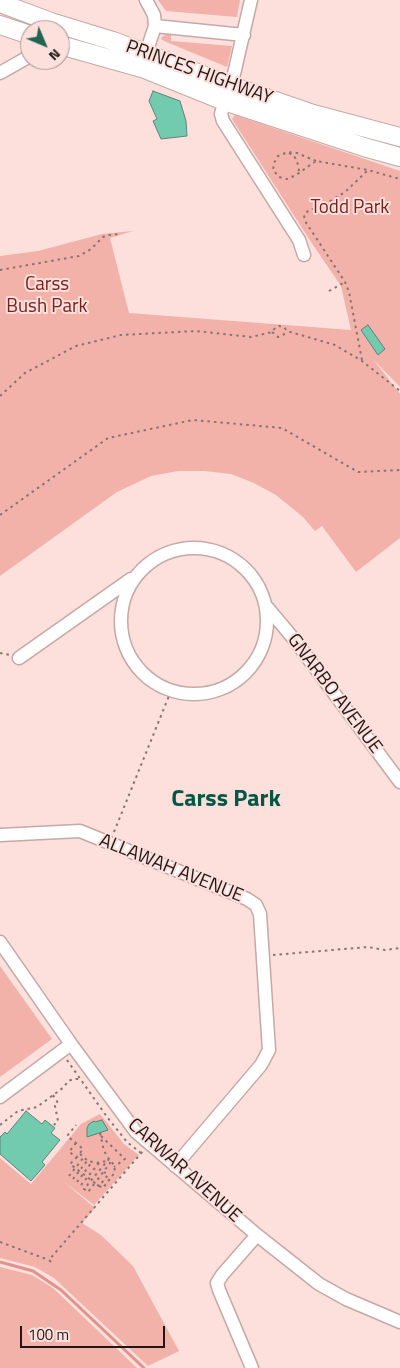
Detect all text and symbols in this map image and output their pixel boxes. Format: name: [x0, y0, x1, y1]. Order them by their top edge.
north arrow: [20, 20, 70, 70]
street label: PRINCES HIGHWAY: [122, 36, 276, 110]
text: N: [44, 44, 66, 66]
park label: Todd Park: [311, 197, 389, 219]
park label: Carss Bush Park: [6, 274, 88, 318]
street label: GNARBO AVENUE: [282, 630, 386, 758]
district label: Carss Park: [171, 786, 281, 814]
street label: ALLAWAH AVENUE: [96, 830, 246, 908]
street label: CARWAR AVENUE: [123, 1114, 245, 1228]
scale bar: [22, 1316, 168, 1348]
text: 100 m: [28, 1323, 69, 1346]

